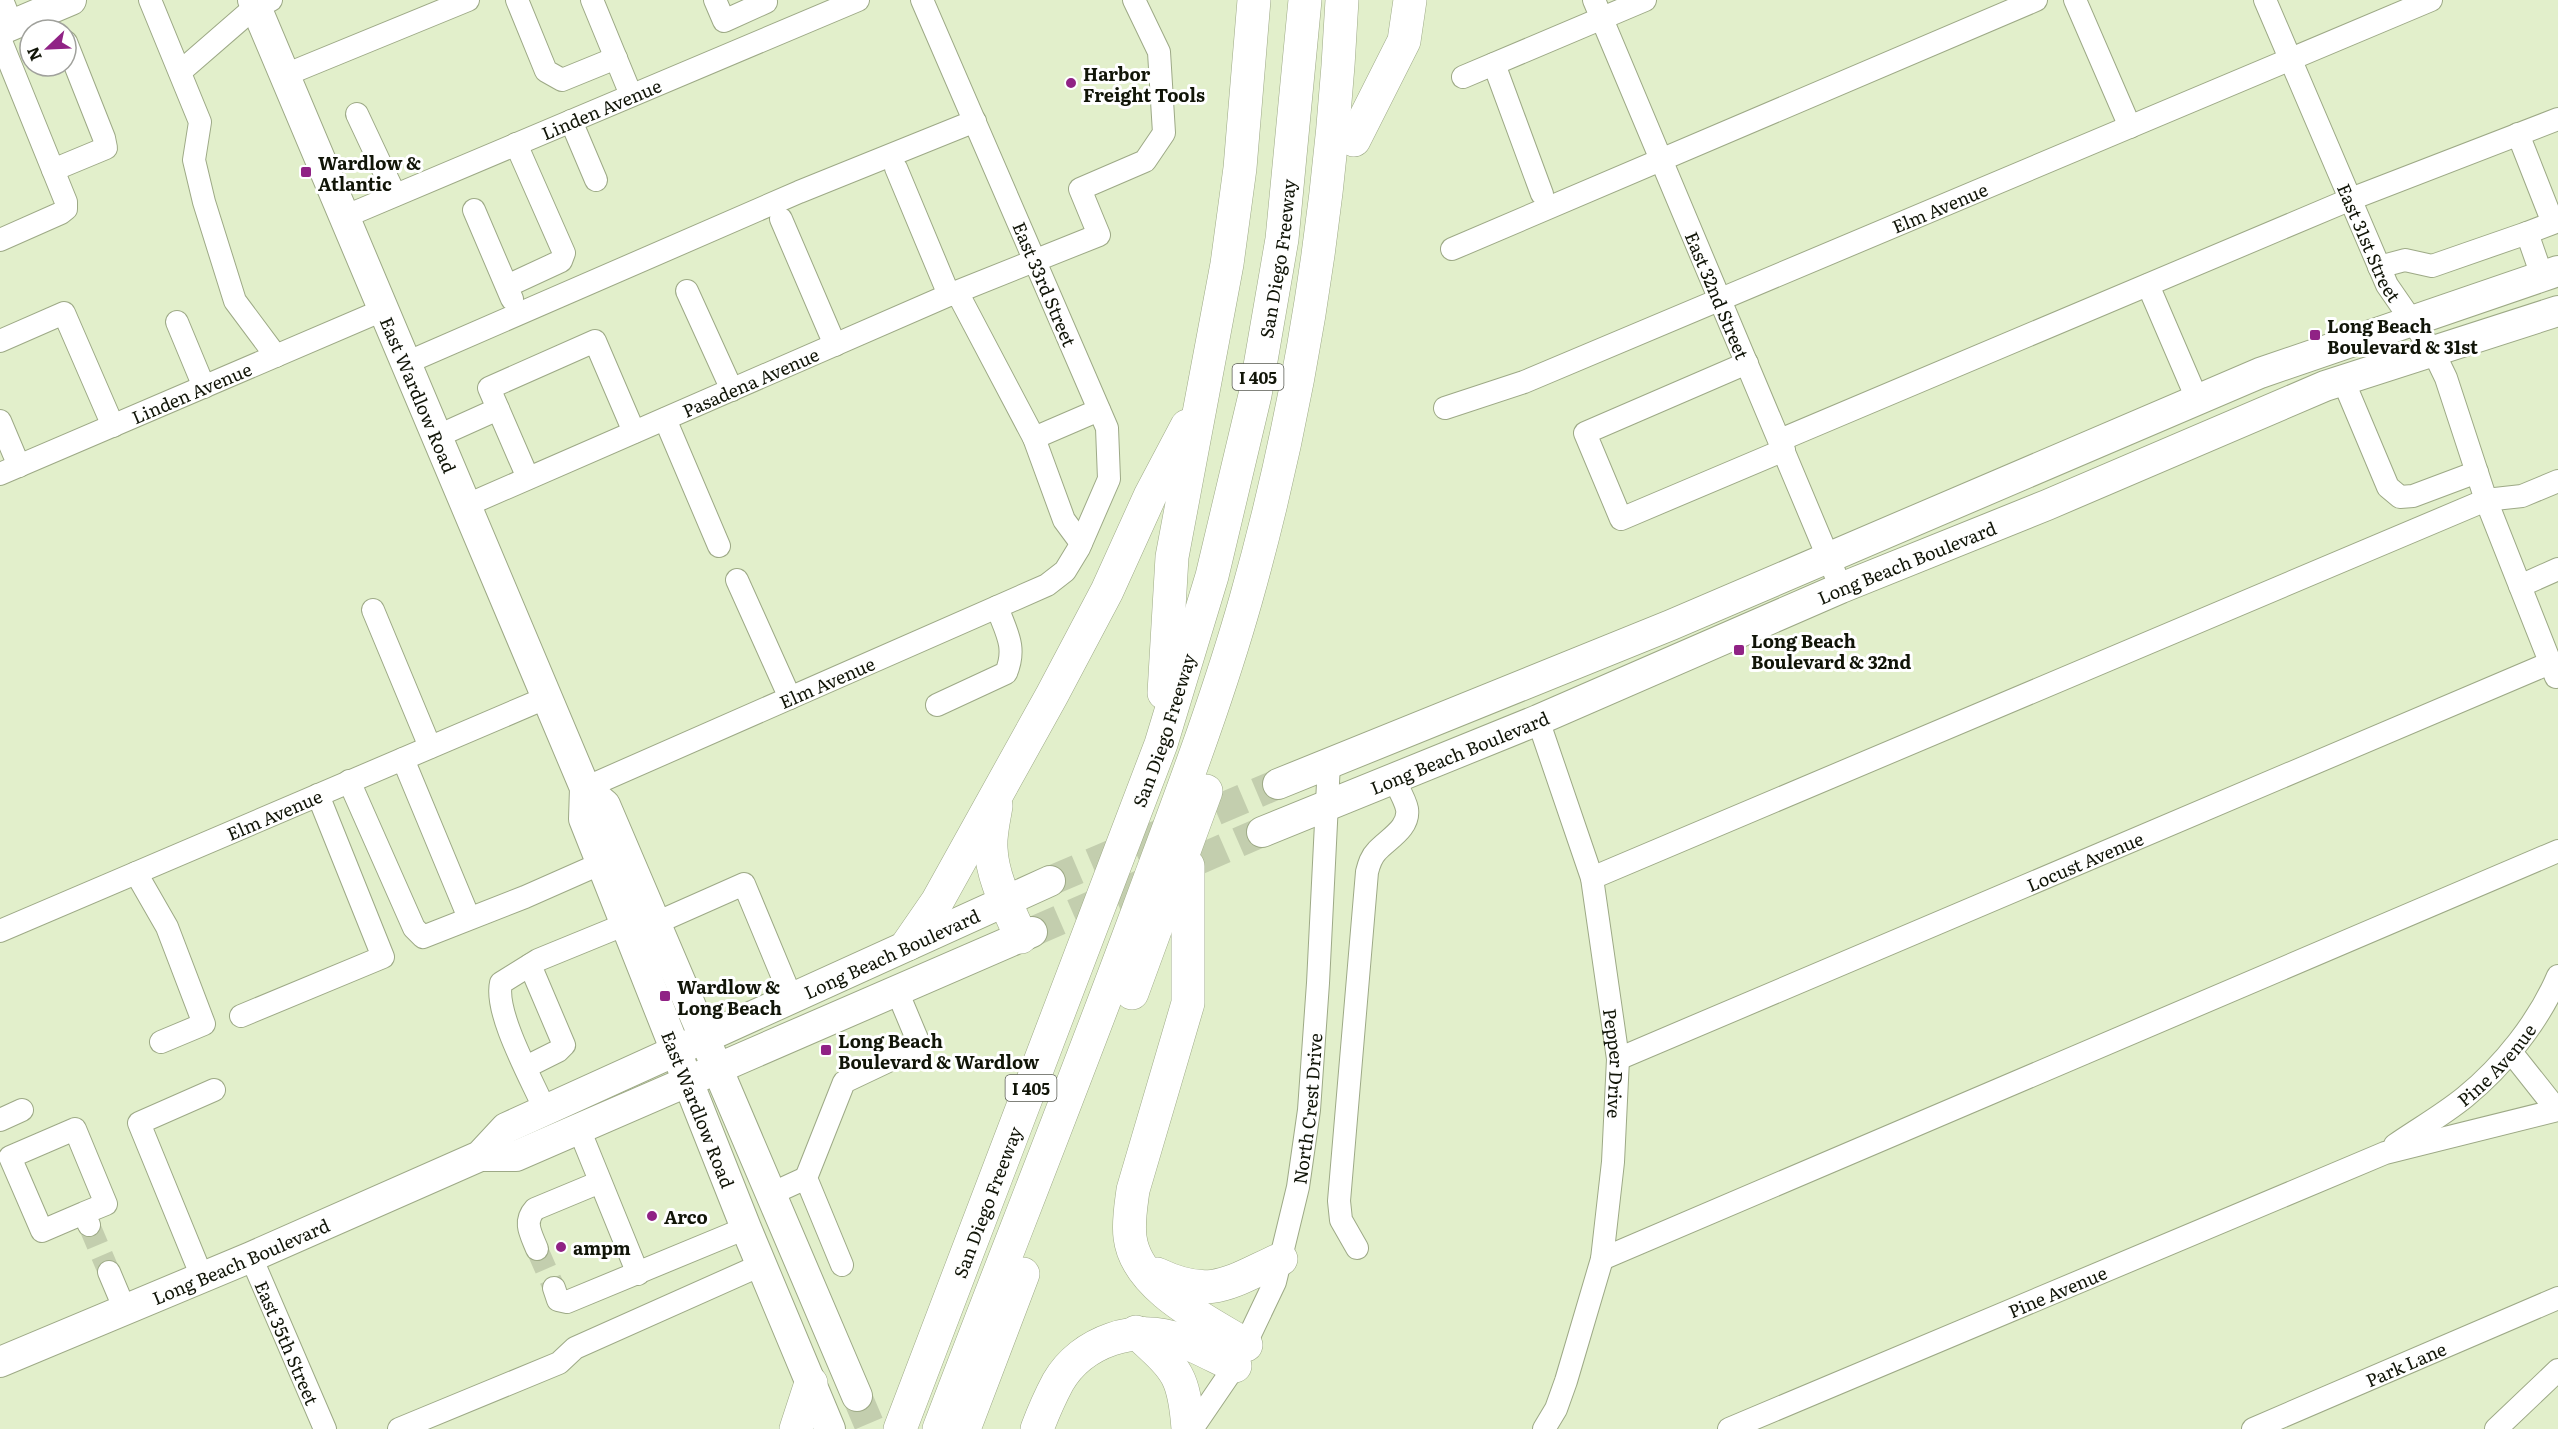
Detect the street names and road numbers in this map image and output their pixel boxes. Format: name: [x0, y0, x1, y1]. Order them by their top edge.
street label: Linden Avenue: [537, 71, 665, 146]
street label: Elm Avenue: [1887, 175, 1992, 239]
street label: San Diego Freeway: [1252, 177, 1301, 340]
street label: East 31st Street: [2331, 179, 2409, 308]
street label: East 33rd Street: [1007, 217, 1084, 351]
street label: East 32nd Street: [1679, 227, 1757, 364]
street label: East Wardlow Road: [374, 312, 464, 477]
street label: Pasadena Avenue: [678, 340, 823, 423]
street label: Linden Avenue: [127, 355, 255, 430]
road number: I 405: [1232, 364, 1284, 390]
street label: Long Beach Boulevard: [1813, 513, 2000, 610]
street label: Elm Avenue: [775, 649, 879, 715]
street label: San Diego Freeway: [1125, 649, 1201, 811]
street label: Long Beach Boulevard: [1366, 703, 1553, 800]
street label: Elm Avenue: [222, 782, 326, 846]
street label: Locust Avenue: [2022, 824, 2147, 898]
street label: Long Beach Boulevard: [799, 901, 984, 1005]
street label: Pepper Drive: [1597, 1006, 1631, 1119]
street label: Pine Avenue: [2451, 1018, 2542, 1112]
street label: East Wardlow Road: [656, 1026, 742, 1192]
street label: North Crest Drive: [1285, 1032, 1328, 1186]
road number: I 405: [1006, 1075, 1056, 1101]
street label: San Diego Freeway: [945, 1121, 1028, 1282]
street label: Long Beach Boulevard: [148, 1211, 334, 1311]
street label: Pine Avenue: [2004, 1258, 2111, 1324]
street label: East 35th Street: [249, 1276, 327, 1410]
street label: Park Lane: [2361, 1334, 2450, 1393]

